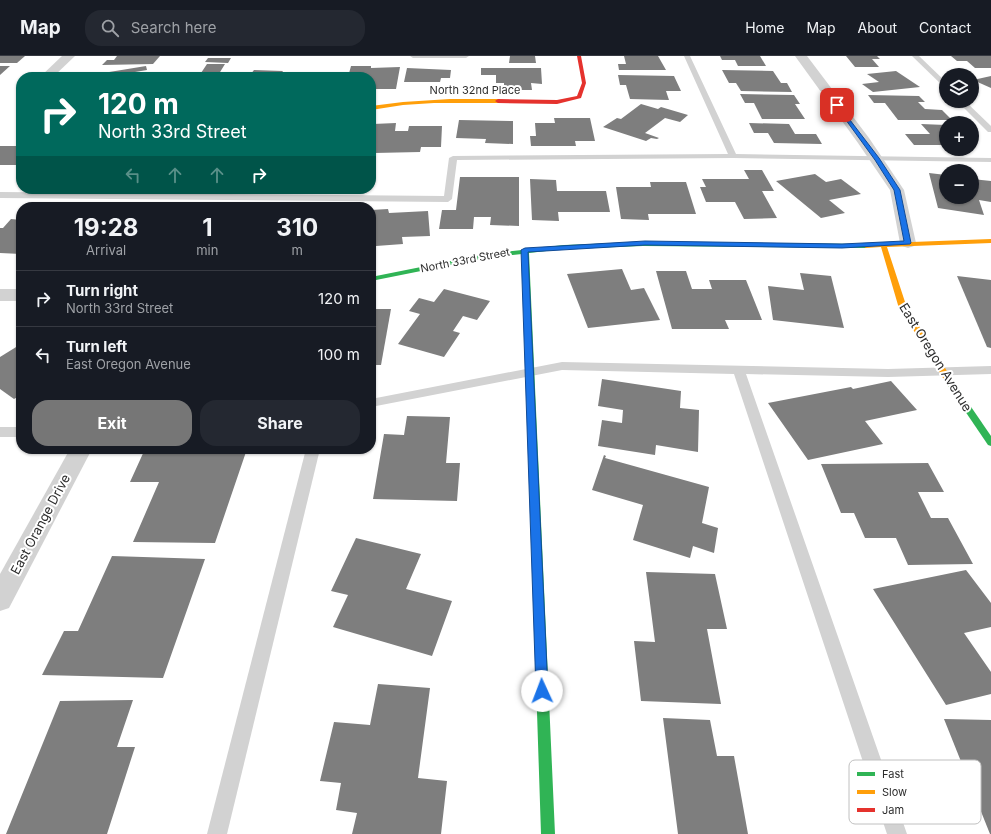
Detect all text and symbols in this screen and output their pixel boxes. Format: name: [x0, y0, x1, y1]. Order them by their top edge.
search box: [85, 10, 365, 46]
text: Map: [20, 16, 61, 39]
icon: search: [99, 17, 121, 39]
text: Search here: [131, 18, 216, 37]
text: Home: [745, 19, 784, 36]
text: Map: [806, 19, 836, 36]
text: About: [858, 19, 897, 36]
text: Contact: [919, 19, 971, 36]
map controls: [939, 68, 979, 204]
button: layers: [939, 68, 979, 108]
street label: North 32nd Place: [430, 83, 520, 97]
text: 120 m: [98, 87, 179, 121]
icon: right: [32, 88, 84, 140]
pin: [820, 88, 854, 122]
icon: arrive: [826, 94, 848, 116]
button: +: [939, 116, 979, 156]
text: North 33rd Street: [98, 121, 247, 142]
icon: left: [122, 164, 144, 186]
icon: ahead: [164, 164, 186, 186]
icon: ahead: [206, 164, 228, 186]
icon: right: [248, 164, 270, 186]
button: −: [939, 164, 979, 204]
text: 19:28: [74, 213, 138, 242]
text: 1: [202, 213, 213, 242]
text: 310: [276, 213, 318, 242]
text: Arrival: [86, 242, 126, 258]
text: min: [196, 242, 218, 258]
text: m: [292, 242, 303, 258]
street label: North 33rd Street: [419, 244, 511, 276]
text: Turn right: [66, 281, 138, 300]
icon: right: [32, 288, 54, 310]
text: 120 m: [318, 289, 360, 308]
text: North 33rd Street: [66, 300, 173, 316]
street label: East Oregon Avenue: [896, 300, 976, 414]
text: Turn left: [66, 337, 127, 356]
icon: left: [32, 344, 54, 366]
text: 100 m: [318, 345, 360, 364]
text: East Oregon Avenue: [66, 356, 191, 372]
button: Exit: [32, 400, 192, 446]
button: Share: [200, 400, 360, 446]
street label: East Orange Drive: [7, 471, 73, 577]
position arrow: [521, 670, 563, 712]
legend: [849, 760, 981, 824]
text: Fast: [882, 767, 904, 781]
text: Slow: [882, 785, 907, 799]
text: Jam: [882, 803, 904, 817]

